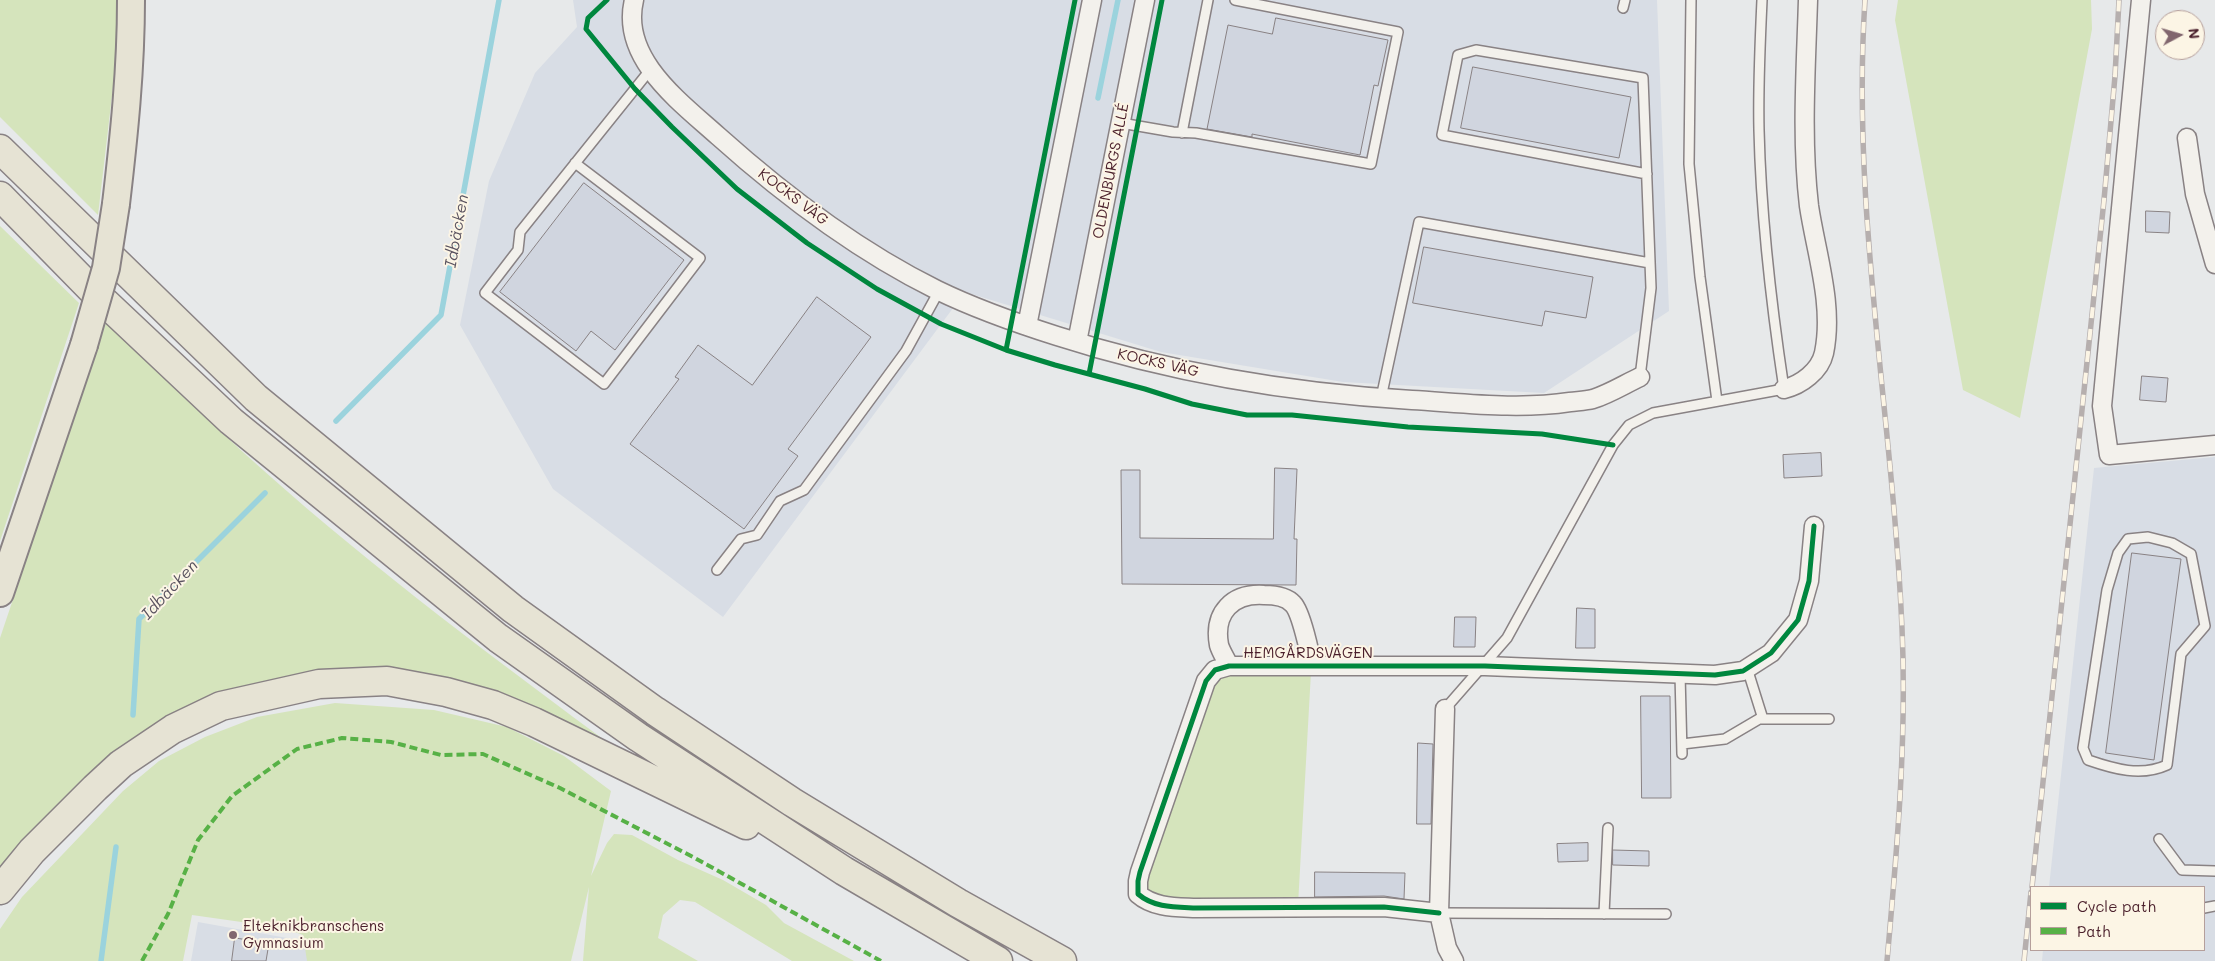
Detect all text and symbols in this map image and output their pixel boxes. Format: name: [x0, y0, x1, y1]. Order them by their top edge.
north arrow: [2155, 10, 2205, 60]
text: N: [2184, 27, 2204, 40]
street label: OLDENBURGS ALLÉ: [1089, 102, 1133, 240]
street label: KOCKS VÄG: [754, 165, 832, 229]
water label: Idbäcken: [441, 193, 473, 269]
street label: KOCKS VÄG: [1116, 345, 1200, 381]
water label: Idbäcken: [138, 556, 202, 624]
street label: HEMGÅRDSVÄGEN: [1243, 644, 1373, 662]
legend: [2030, 886, 2205, 951]
text: Cycle path: [2077, 896, 2156, 916]
place label: Elteknikbranschens Gymnasium: [243, 917, 384, 952]
text: Path: [2077, 921, 2111, 941]
marker: Elteknikbranschens Gymnasium: [227, 929, 239, 941]

